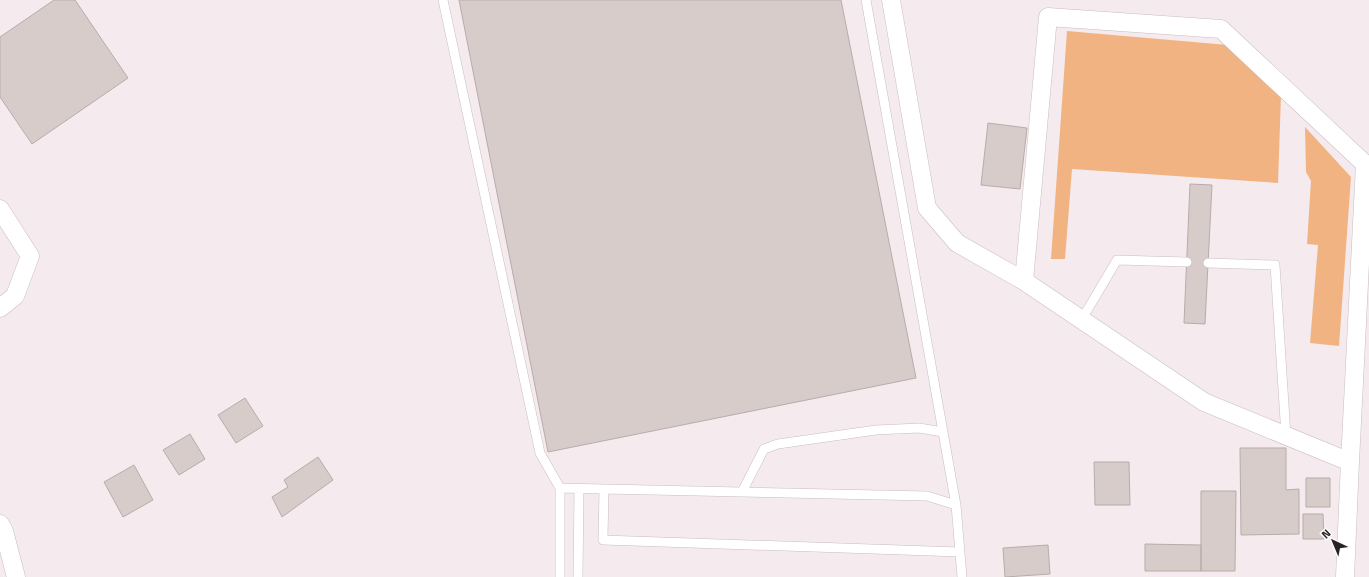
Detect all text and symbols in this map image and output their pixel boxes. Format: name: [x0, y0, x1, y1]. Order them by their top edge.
north arrow: [1313, 521, 1353, 561]
text: N: [1318, 525, 1334, 542]

